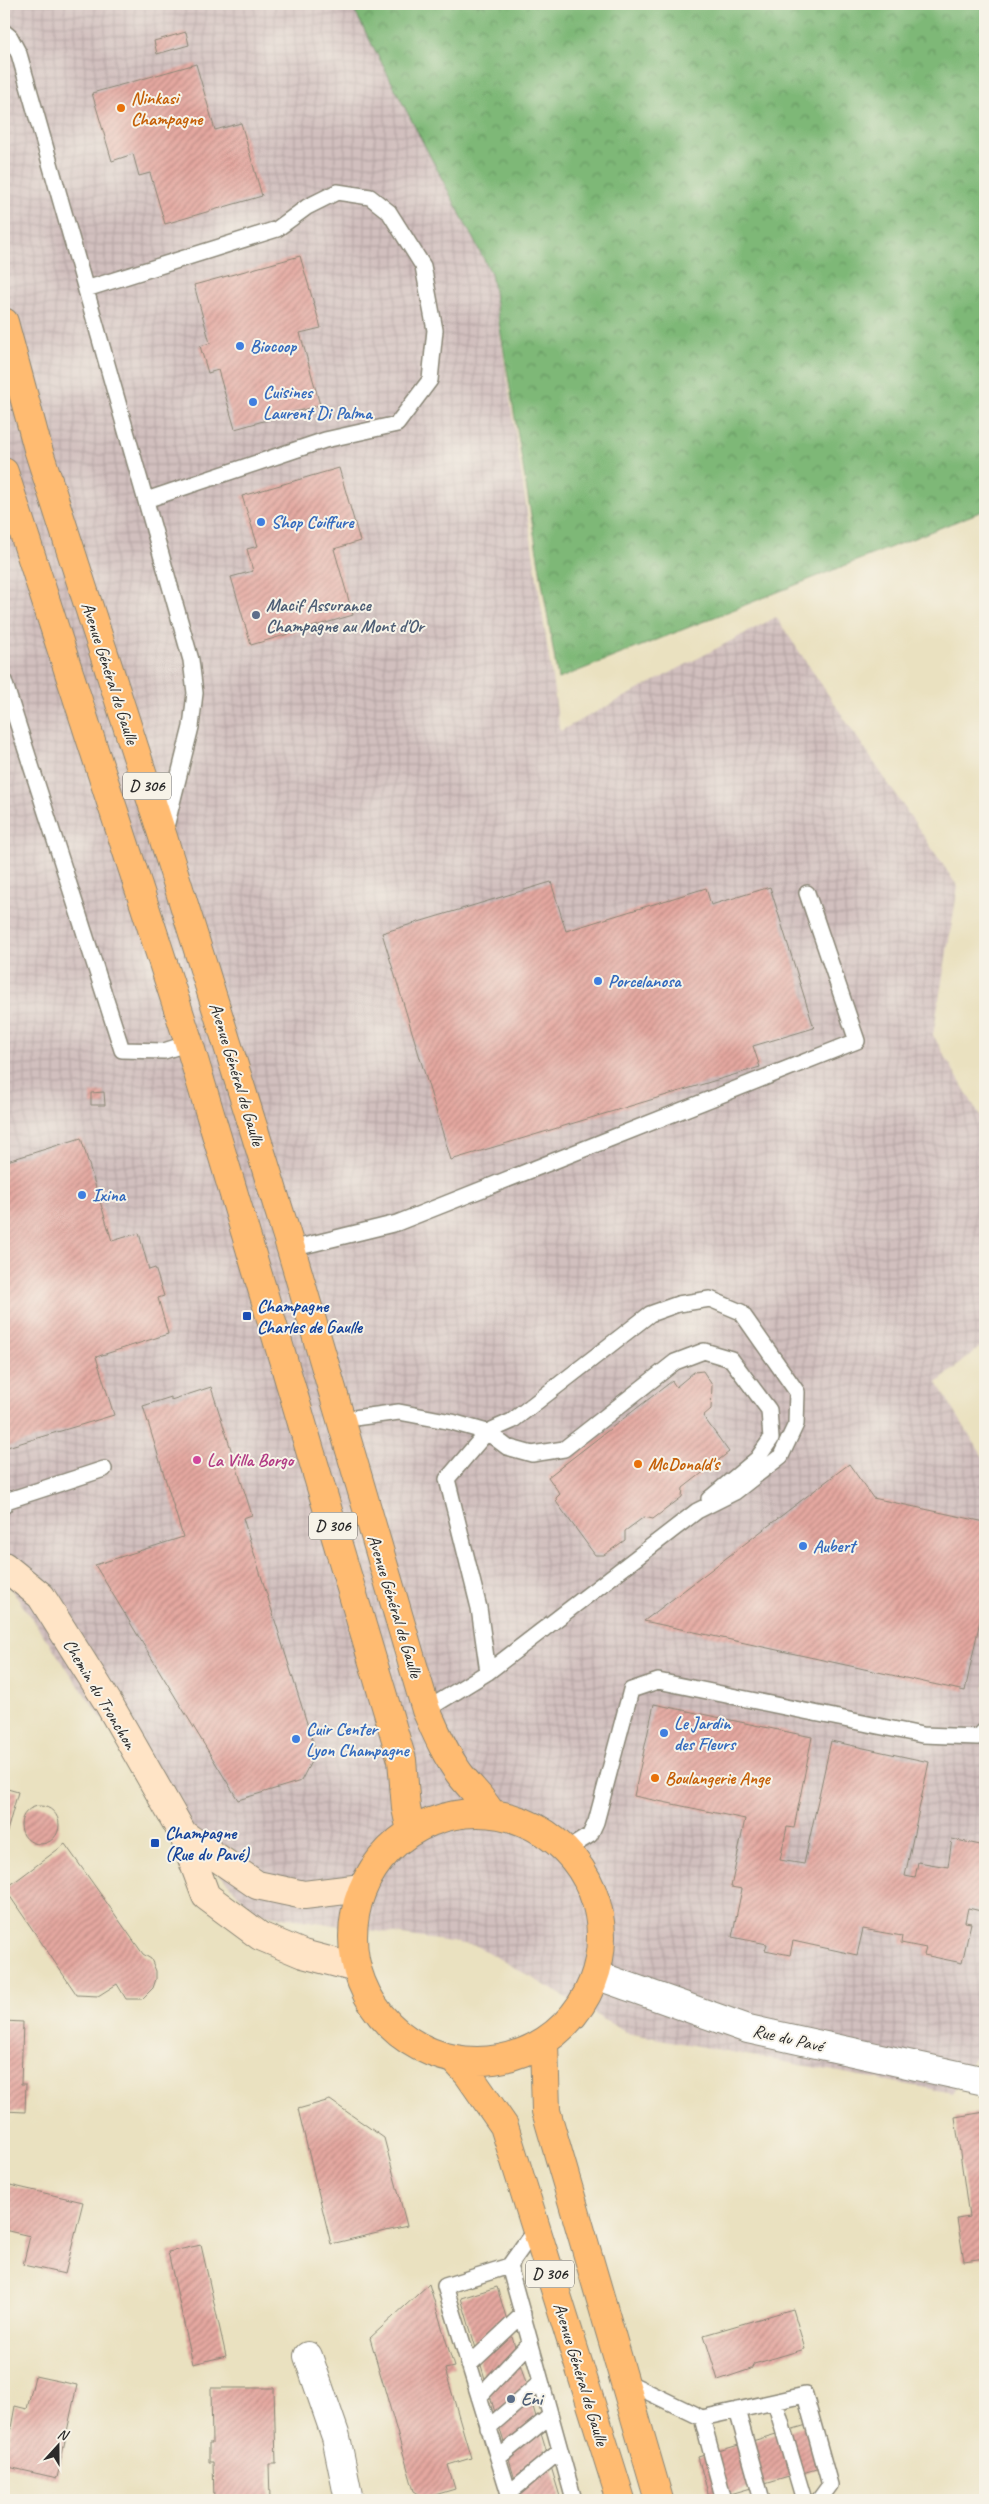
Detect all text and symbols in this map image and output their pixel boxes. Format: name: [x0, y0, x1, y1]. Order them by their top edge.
place label: Ninkasi Champagne: [131, 87, 204, 130]
marker: Ninkasi Champagne: [115, 102, 127, 114]
place label: Biocoop: [250, 335, 297, 357]
marker: Biocoop: [234, 340, 246, 352]
place label: Cuisines Laurent Di Palma: [263, 381, 373, 424]
marker: Cuisines Laurent Di Palma: [247, 396, 259, 408]
place label: Shop Coiffure: [271, 511, 355, 533]
marker: Shop Coiffure: [255, 516, 267, 528]
place label: Macif Assurance Champagne au Mont d'Or: [266, 594, 426, 637]
street label: Avenue Général de Gaulle: [77, 599, 144, 748]
marker: Macif Assurance Champagne au Mont d'Or: [250, 609, 262, 621]
road number: D 306: [123, 772, 171, 799]
place label: Porcelanosa: [608, 970, 682, 992]
marker: Porcelanosa: [592, 975, 604, 987]
street label: Avenue Général de Gaulle: [205, 1000, 270, 1149]
place label: Ixina: [92, 1184, 127, 1206]
marker: Ixina: [76, 1189, 88, 1201]
place label: Champagne Charles de Gaulle: [257, 1295, 364, 1338]
marker: Champagne Charles de Gaulle: [241, 1310, 253, 1322]
place label: La Villa Borgo: [207, 1449, 295, 1471]
place label: McDonald's: [648, 1453, 721, 1475]
marker: La Villa Borgo: [191, 1454, 203, 1466]
marker: McDonald's: [632, 1458, 644, 1470]
road number: D 306: [309, 1512, 357, 1540]
street label: Avenue Général de Gaulle: [363, 1532, 428, 1681]
place label: Aubert: [813, 1535, 858, 1557]
marker: Aubert: [797, 1540, 809, 1552]
street label: Chemin du Tronchon: [58, 1635, 142, 1754]
place label: Le Jardin des Fleurs: [674, 1712, 737, 1755]
place label: Cuir Center Lyon Champagne: [306, 1718, 411, 1761]
marker: Le Jardin des Fleurs: [658, 1727, 670, 1739]
marker: Cuir Center Lyon Champagne: [290, 1733, 302, 1745]
place label: Boulangerie Ange: [665, 1767, 772, 1789]
marker: Boulangerie Ange: [649, 1772, 661, 1784]
place label: Champagne (Rue du Pavé): [165, 1822, 250, 1865]
marker: Champagne (Rue du Pavé): [149, 1837, 161, 1849]
street label: Rue du Pavé: [751, 2019, 828, 2057]
road number: D 306: [526, 2260, 574, 2288]
street label: Avenue Général de Gaulle: [549, 2300, 614, 2449]
place label: Eni: [521, 2388, 545, 2410]
marker: Eni: [505, 2393, 517, 2405]
north arrow: [32, 2422, 82, 2472]
text: N: [55, 2425, 72, 2445]

